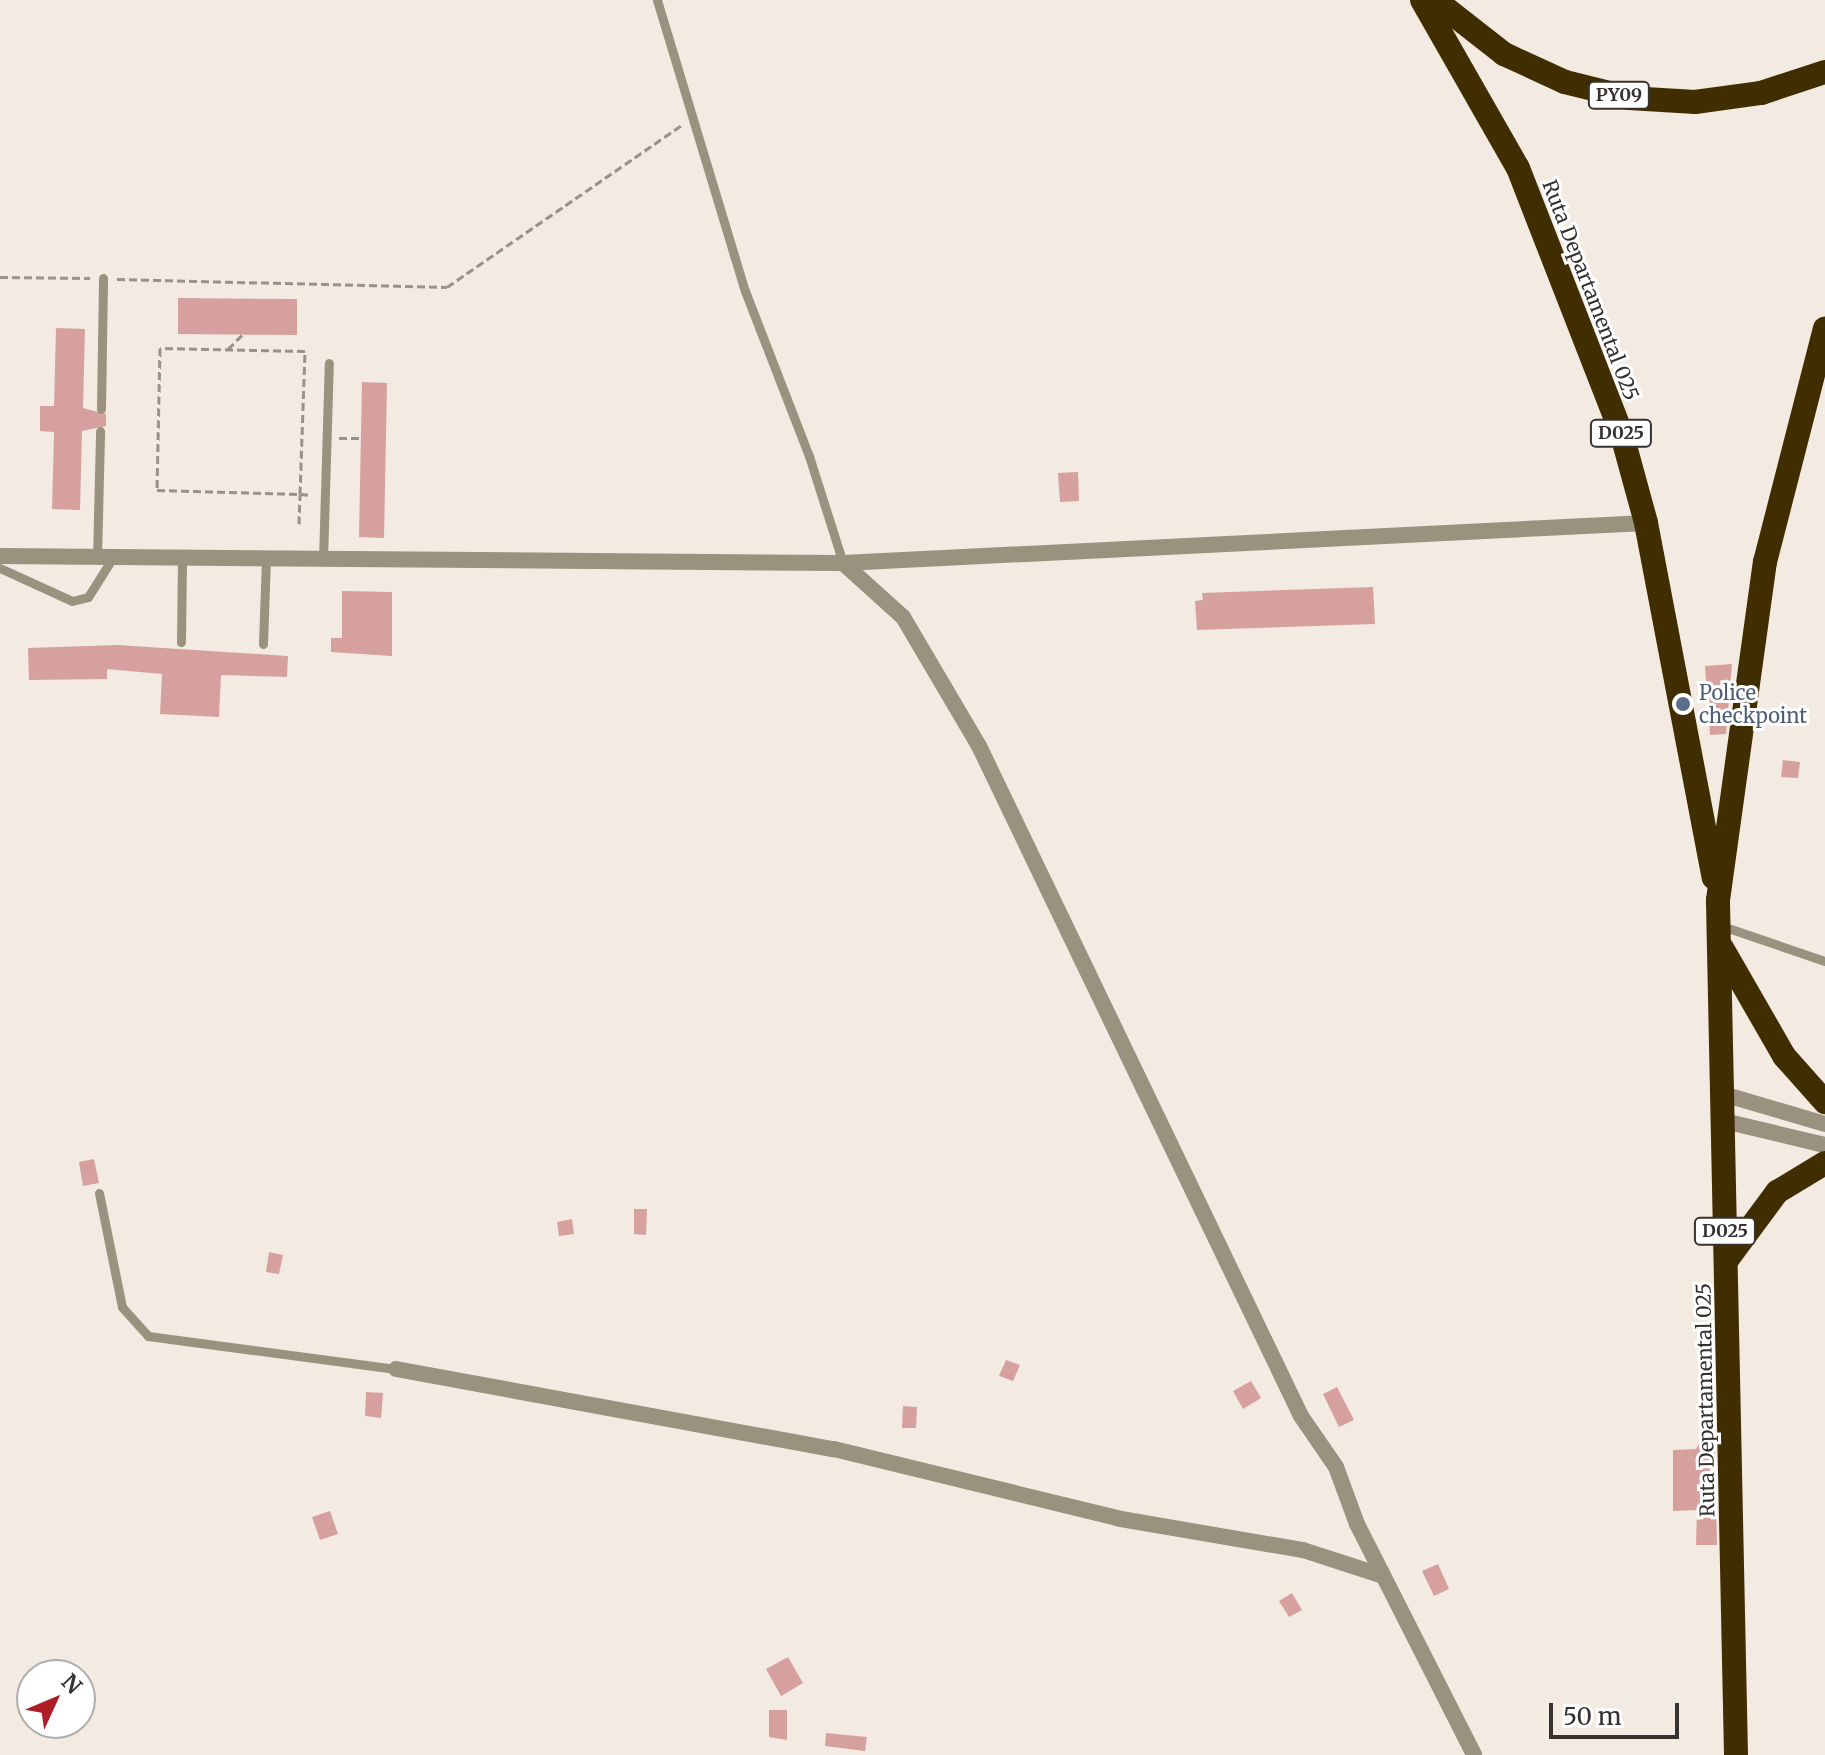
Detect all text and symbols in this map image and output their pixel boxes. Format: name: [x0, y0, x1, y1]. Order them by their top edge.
road number: PY09: [1587, 81, 1651, 109]
street label: Ruta Departamental 025: [1538, 176, 1644, 404]
road number: D025: [1589, 419, 1653, 447]
place label: Police checkpoint: [1699, 680, 1807, 727]
marker: Police checkpoint: [1674, 695, 1692, 713]
road number: D025: [1693, 1217, 1757, 1245]
street label: Ruta Departamental 025: [1691, 1283, 1719, 1517]
north arrow: [16, 1659, 96, 1739]
text: N: [56, 1668, 88, 1700]
scale bar: [1553, 1687, 1683, 1737]
text: 50 m: [1563, 1701, 1622, 1732]

